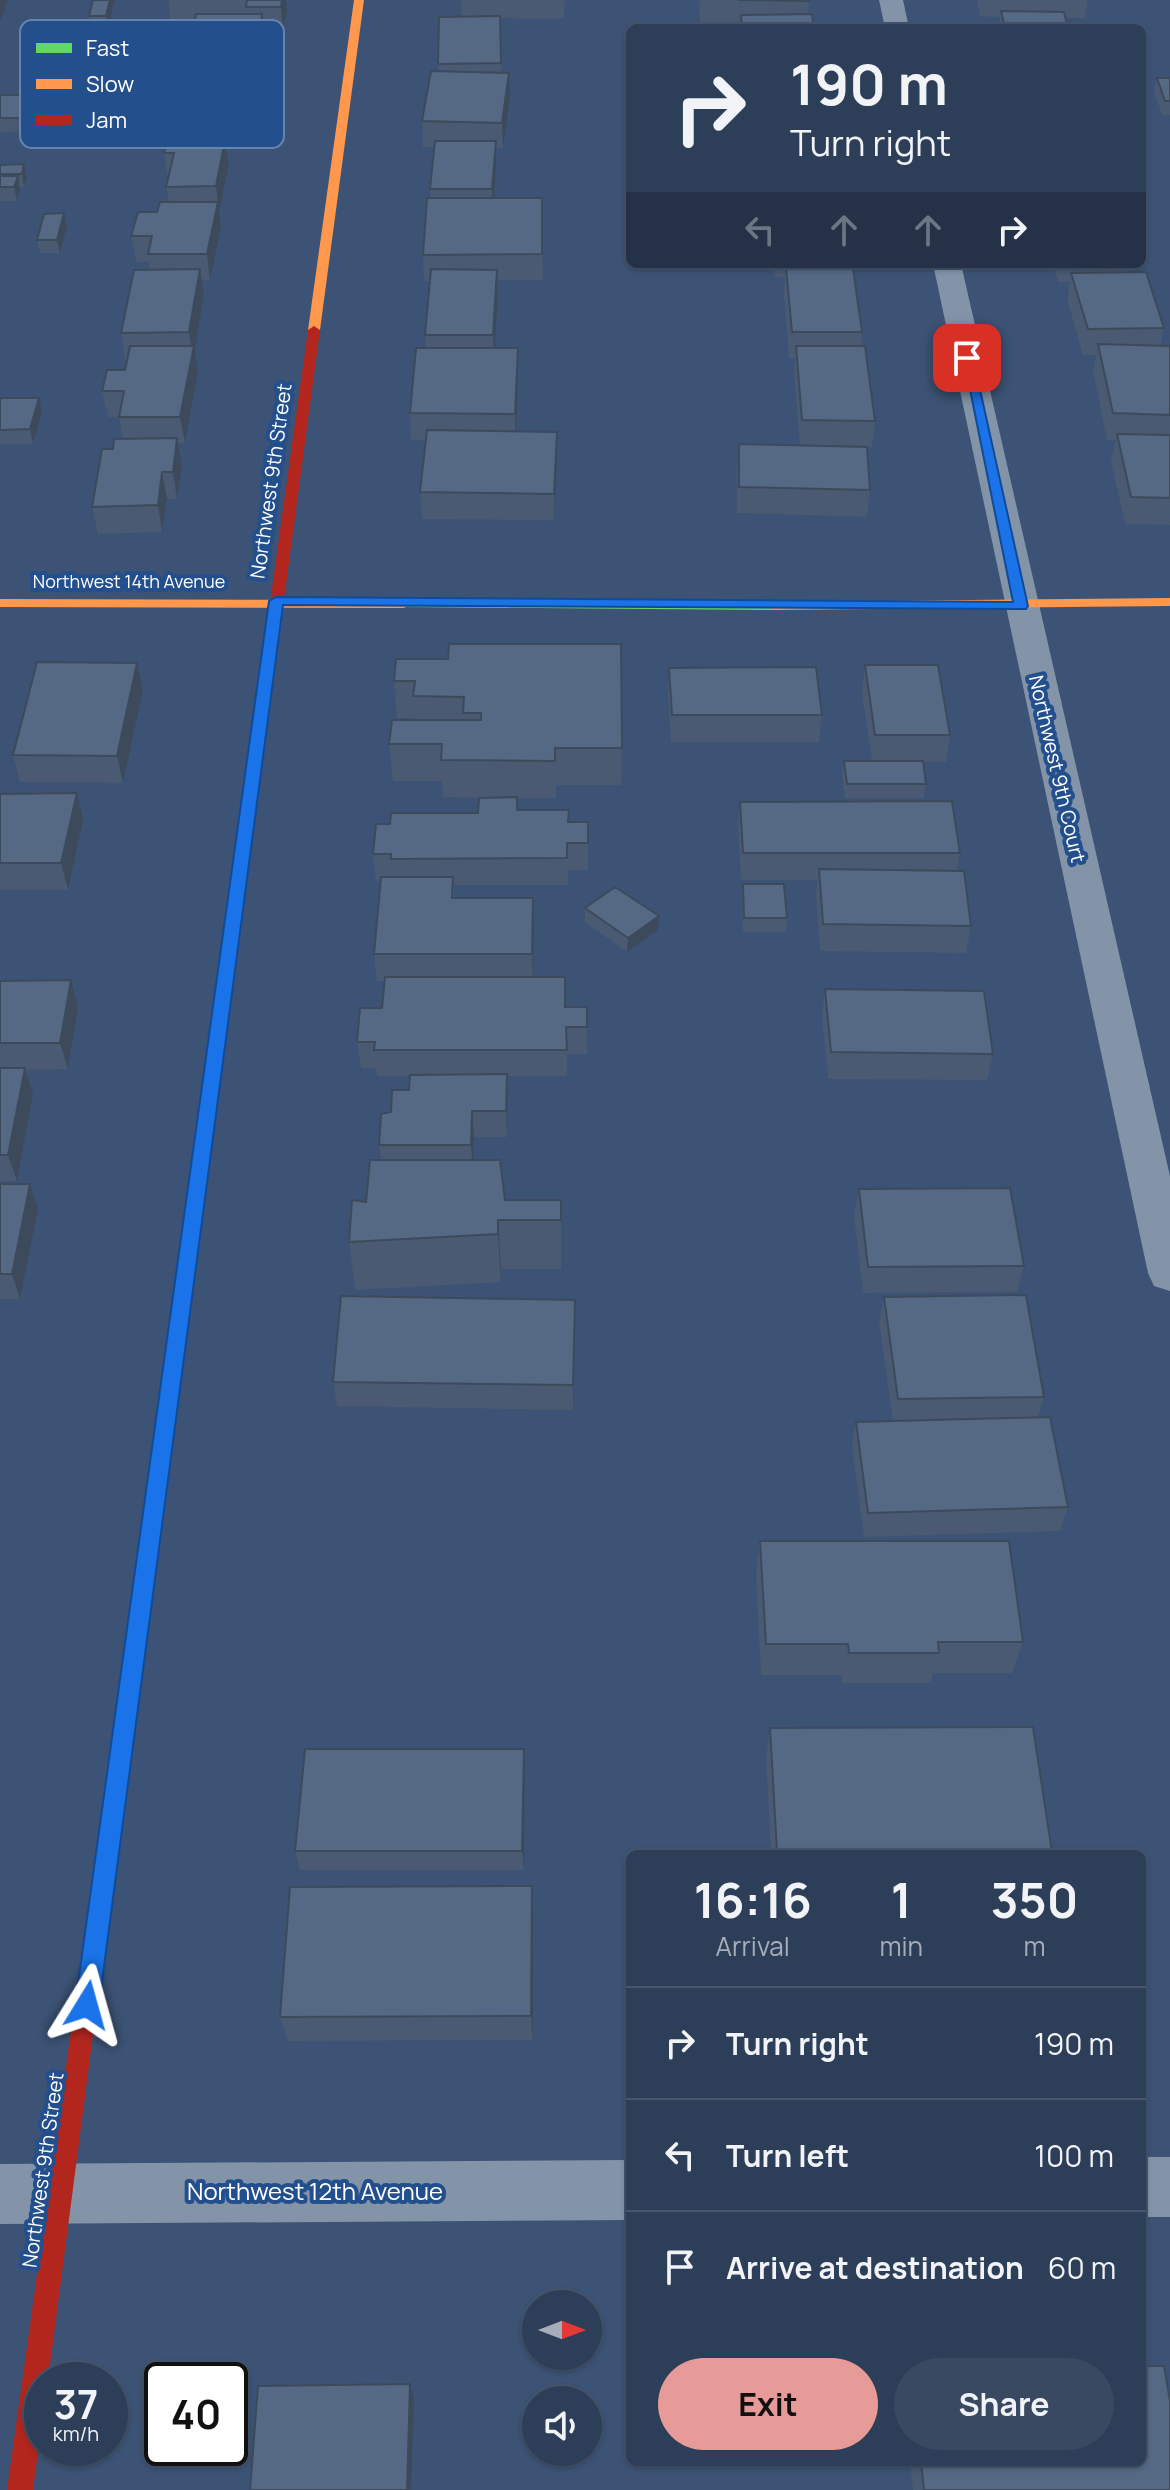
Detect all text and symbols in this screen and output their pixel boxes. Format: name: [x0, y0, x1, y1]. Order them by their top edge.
legend: [20, 20, 284, 148]
text: Fast: [86, 33, 129, 63]
text: 190 m: [790, 45, 948, 122]
icon: right: [658, 56, 762, 160]
text: Slow: [86, 69, 134, 99]
text: Jam: [86, 105, 127, 135]
text: Turn right: [790, 118, 951, 167]
icon: left: [738, 208, 782, 252]
icon: ahead: [822, 208, 866, 252]
icon: ahead: [906, 208, 950, 252]
icon: right: [990, 208, 1034, 252]
pin: [933, 324, 1001, 392]
icon: arrive: [945, 336, 989, 380]
street label: Northwest 9th Street: [243, 382, 298, 580]
street label: Northwest 14th Avenue: [33, 569, 225, 593]
street label: Northwest 9th Court: [1023, 673, 1092, 865]
text: 16:16: [694, 1867, 812, 1932]
text: 1: [891, 1867, 912, 1932]
text: 350: [991, 1867, 1078, 1932]
text: Arrival: [716, 1928, 790, 1964]
text: min: [879, 1928, 923, 1964]
text: m: [1023, 1928, 1046, 1964]
position arrow: [45, 1963, 129, 2047]
icon: right: [658, 2021, 702, 2065]
text: Turn right: [726, 2023, 869, 2064]
text: 190 m: [1034, 2023, 1114, 2064]
street label: Northwest 9th Street: [15, 2071, 70, 2269]
icon: left: [658, 2133, 702, 2177]
text: Turn left: [726, 2135, 849, 2176]
text: 100 m: [1034, 2135, 1114, 2176]
street label: Northwest 12th Avenue: [187, 2174, 443, 2207]
icon: arrive: [658, 2245, 702, 2289]
text: Arrive at destination: [726, 2247, 1024, 2288]
text: 60 m: [1048, 2247, 1116, 2288]
north arrow: [522, 2290, 602, 2370]
map controls: [522, 2290, 602, 2466]
button: Exit: [658, 2358, 878, 2450]
button: Share: [894, 2358, 1114, 2450]
speed limit sign: 40: [144, 2362, 248, 2466]
text: 37: [54, 2376, 98, 2431]
button: sound: [522, 2386, 602, 2466]
text: km/h: [53, 2420, 99, 2447]

